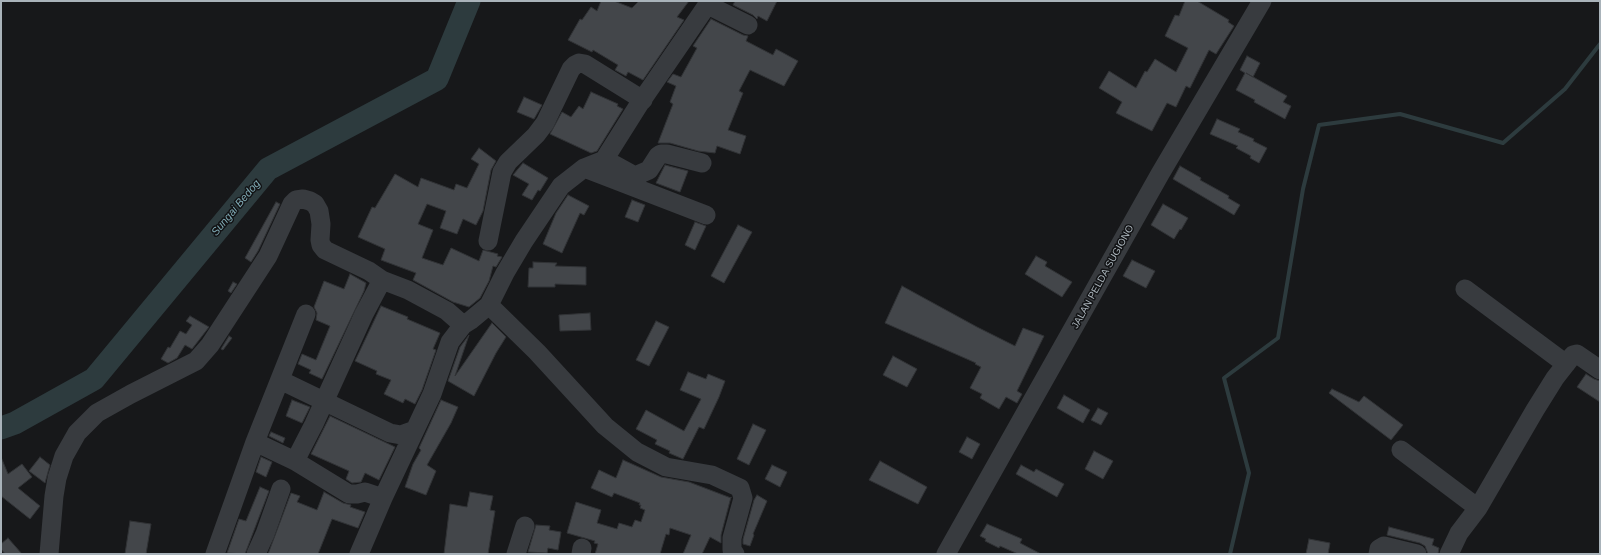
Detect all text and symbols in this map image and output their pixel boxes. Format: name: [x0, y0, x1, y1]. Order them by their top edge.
water label: Sungai Bedog: [209, 177, 263, 239]
street label: JALAN PELDA SUGIONO: [1069, 223, 1137, 331]

